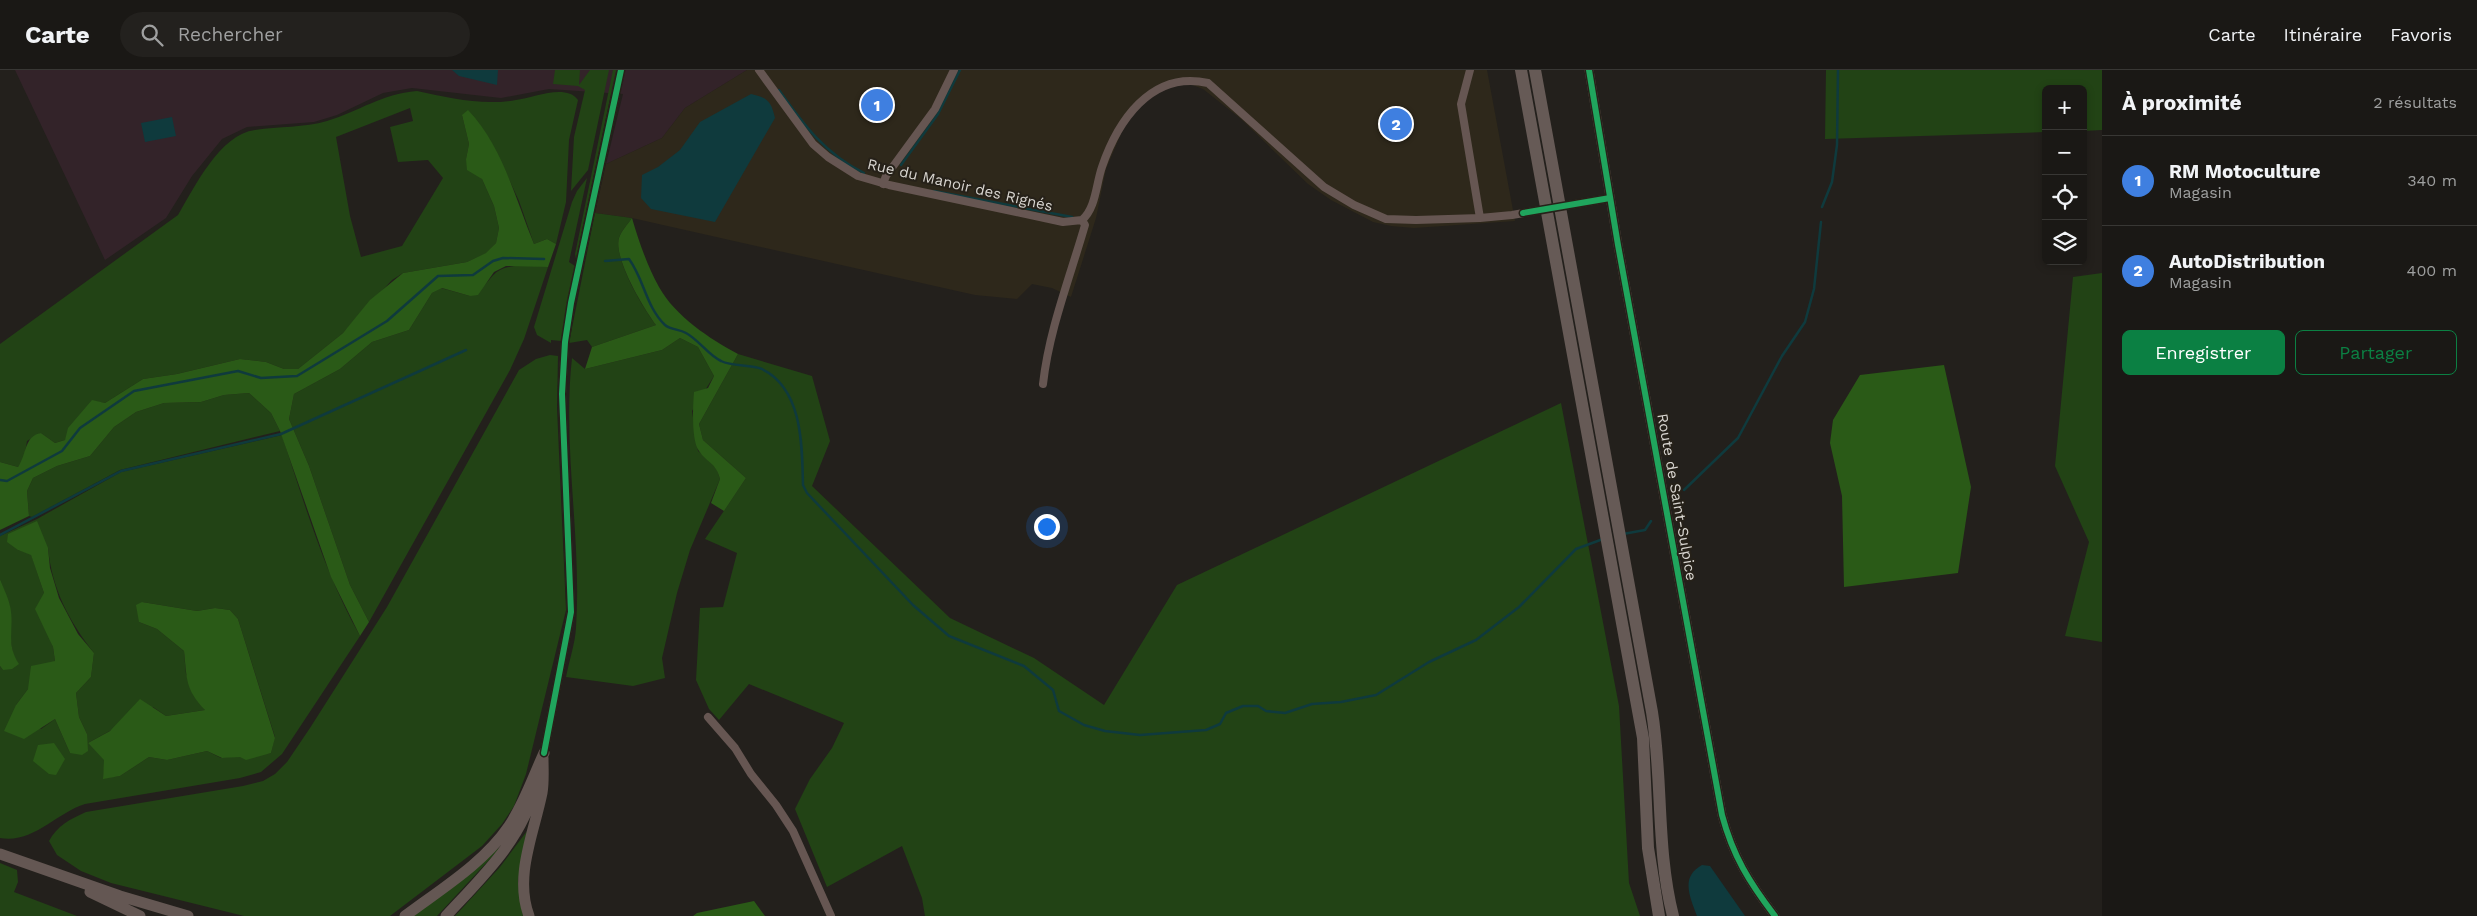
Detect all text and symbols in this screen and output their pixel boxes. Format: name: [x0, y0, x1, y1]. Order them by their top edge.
search box: [120, 12, 470, 57]
text: Carte: [25, 21, 90, 49]
icon: search: [138, 21, 166, 49]
text: Rechercher: [178, 23, 283, 46]
text: Carte: [2208, 24, 2256, 45]
text: Itinéraire: [2284, 24, 2362, 45]
text: Favoris: [2390, 24, 2452, 45]
map controls: [2042, 85, 2087, 265]
button: +: [2042, 85, 2087, 130]
pin: 1: [861, 86, 893, 124]
text: À proximité: [2122, 90, 2242, 115]
text: 2 résultats: [2373, 93, 2457, 112]
pin: 2: [1380, 105, 1412, 143]
button: −: [2042, 130, 2087, 175]
street label: Rue du Manoir des Rignés: [866, 155, 1055, 215]
text: RM Motoculture: [2169, 160, 2321, 183]
text: 1: [2135, 171, 2141, 190]
text: 340 m: [2407, 171, 2457, 190]
button: locate: [2042, 175, 2087, 220]
text: Magasin: [2169, 183, 2232, 202]
button: layers: [2042, 220, 2087, 265]
text: AutoDistribution: [2169, 250, 2325, 273]
text: 2: [2133, 261, 2143, 280]
text: 400 m: [2407, 261, 2457, 280]
text: Magasin: [2169, 273, 2232, 292]
button: Enregistrer: [2122, 330, 2285, 375]
button: Partager: [2295, 330, 2457, 375]
street label: Route de Saint-Sulpice: [1653, 412, 1701, 582]
your location: [1034, 514, 1060, 540]

